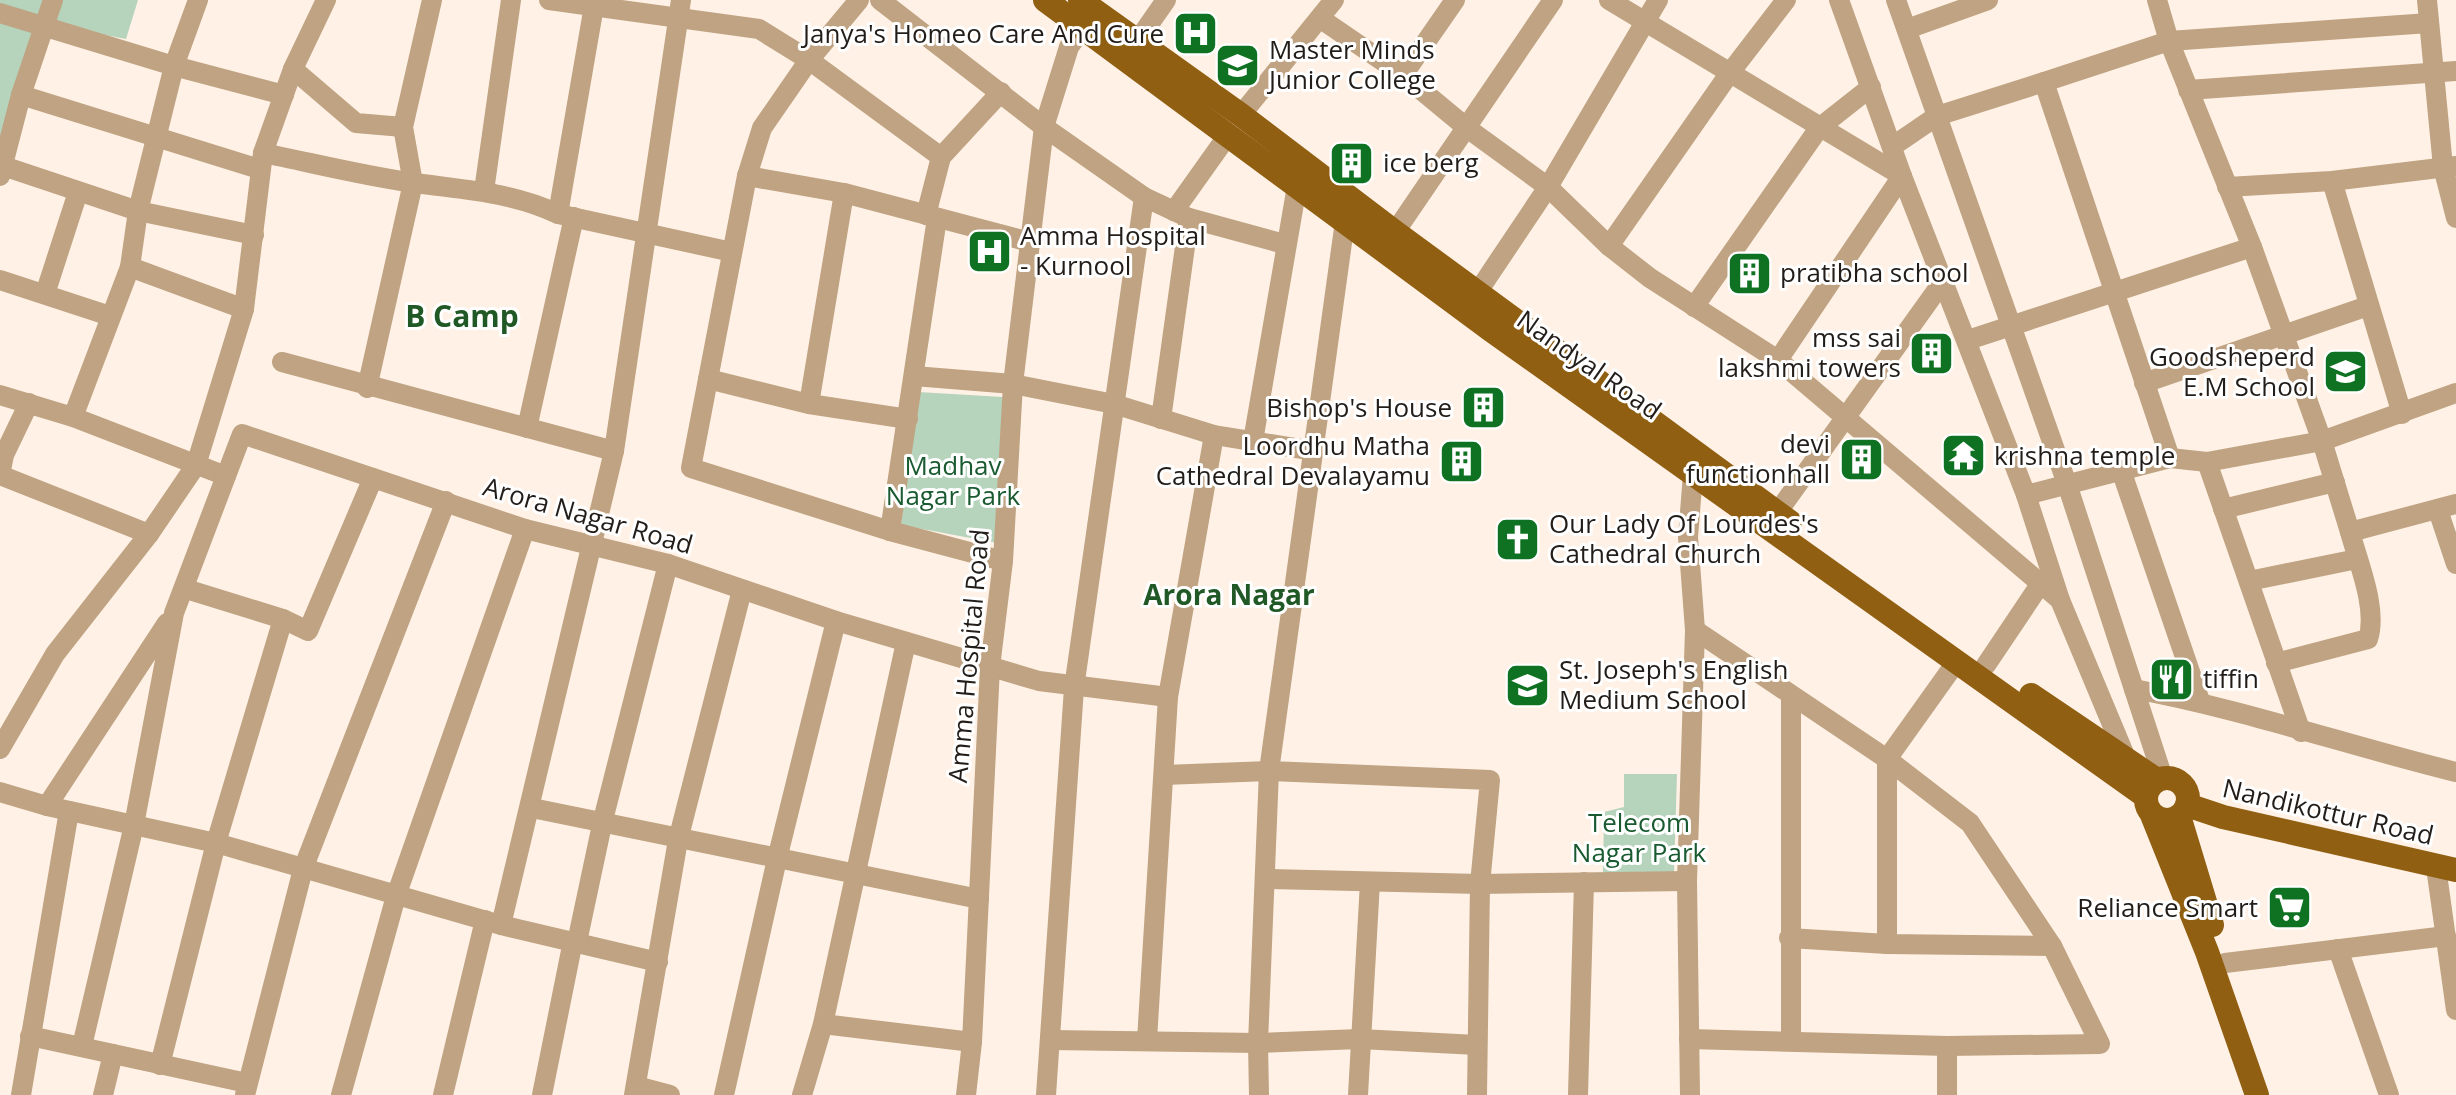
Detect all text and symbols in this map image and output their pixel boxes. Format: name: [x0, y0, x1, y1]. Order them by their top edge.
hospital icon: Janya's Homeo Care And Cure: [1171, 10, 1219, 58]
place label: Janya's Homeo Care And Cure: [800, 15, 1164, 51]
place label: Master Minds Junior College: [1266, 31, 1436, 97]
school or university icon: Master Minds Junior College: [1214, 41, 1262, 89]
building icon: ice berg: [1328, 139, 1376, 187]
place label: ice berg: [1383, 144, 1479, 180]
place label: Amma Hospital - Kurnool: [1020, 217, 1206, 283]
hospital icon: Amma Hospital - Kurnool: [965, 227, 1013, 275]
building icon: pratibha school: [1725, 249, 1773, 297]
place label: pratibha school: [1780, 254, 1969, 290]
district label: B Camp: [405, 295, 519, 336]
street label: Nandyal Road: [1510, 301, 1669, 427]
place label: mss sai lakshmi towers: [1718, 319, 1901, 385]
building icon: mss sai lakshmi towers: [1908, 329, 1956, 377]
place label: Goodsheperd E.M School: [2149, 338, 2315, 404]
school or university icon: Goodsheperd E.M School: [2322, 348, 2370, 396]
building icon: Bishop's House: [1459, 384, 1507, 432]
place label: Bishop's House: [1266, 389, 1452, 425]
place label: devi functionhall: [1686, 425, 1830, 491]
place label: Loordhu Matha Cathedral Devalayamu: [1156, 427, 1430, 493]
temple icon: krishna temple: [1939, 432, 1987, 480]
building icon: devi functionhall: [1837, 435, 1885, 483]
building icon: Loordhu Matha Cathedral Devalayamu: [1437, 437, 1485, 485]
place label: krishna temple: [1994, 437, 2175, 473]
park label: Madhav Nagar Park: [886, 447, 1021, 513]
street label: Arora Nagar Road: [479, 468, 697, 562]
place label: Our Lady Of Lourdes's Cathedral Church: [1549, 505, 1819, 571]
church icon: Our Lady Of Lourdes's Cathedral Church: [1494, 515, 1542, 563]
street label: Amma Hospital Road: [939, 528, 997, 784]
district label: Arora Nagar: [1143, 575, 1315, 613]
place label: St. Joseph's English Medium School: [1559, 651, 1788, 717]
restaurant icon: tiffin: [2148, 655, 2196, 703]
place label: tiffin: [2203, 660, 2259, 696]
school or university icon: St. Joseph's English Medium School: [1504, 661, 1552, 709]
street label: Nandikottur Road: [2219, 769, 2437, 853]
park label: Telecom Nagar Park: [1572, 804, 1707, 870]
supermarket icon: Reliance Smart: [2265, 884, 2313, 932]
place label: Reliance Smart: [2077, 889, 2258, 925]

